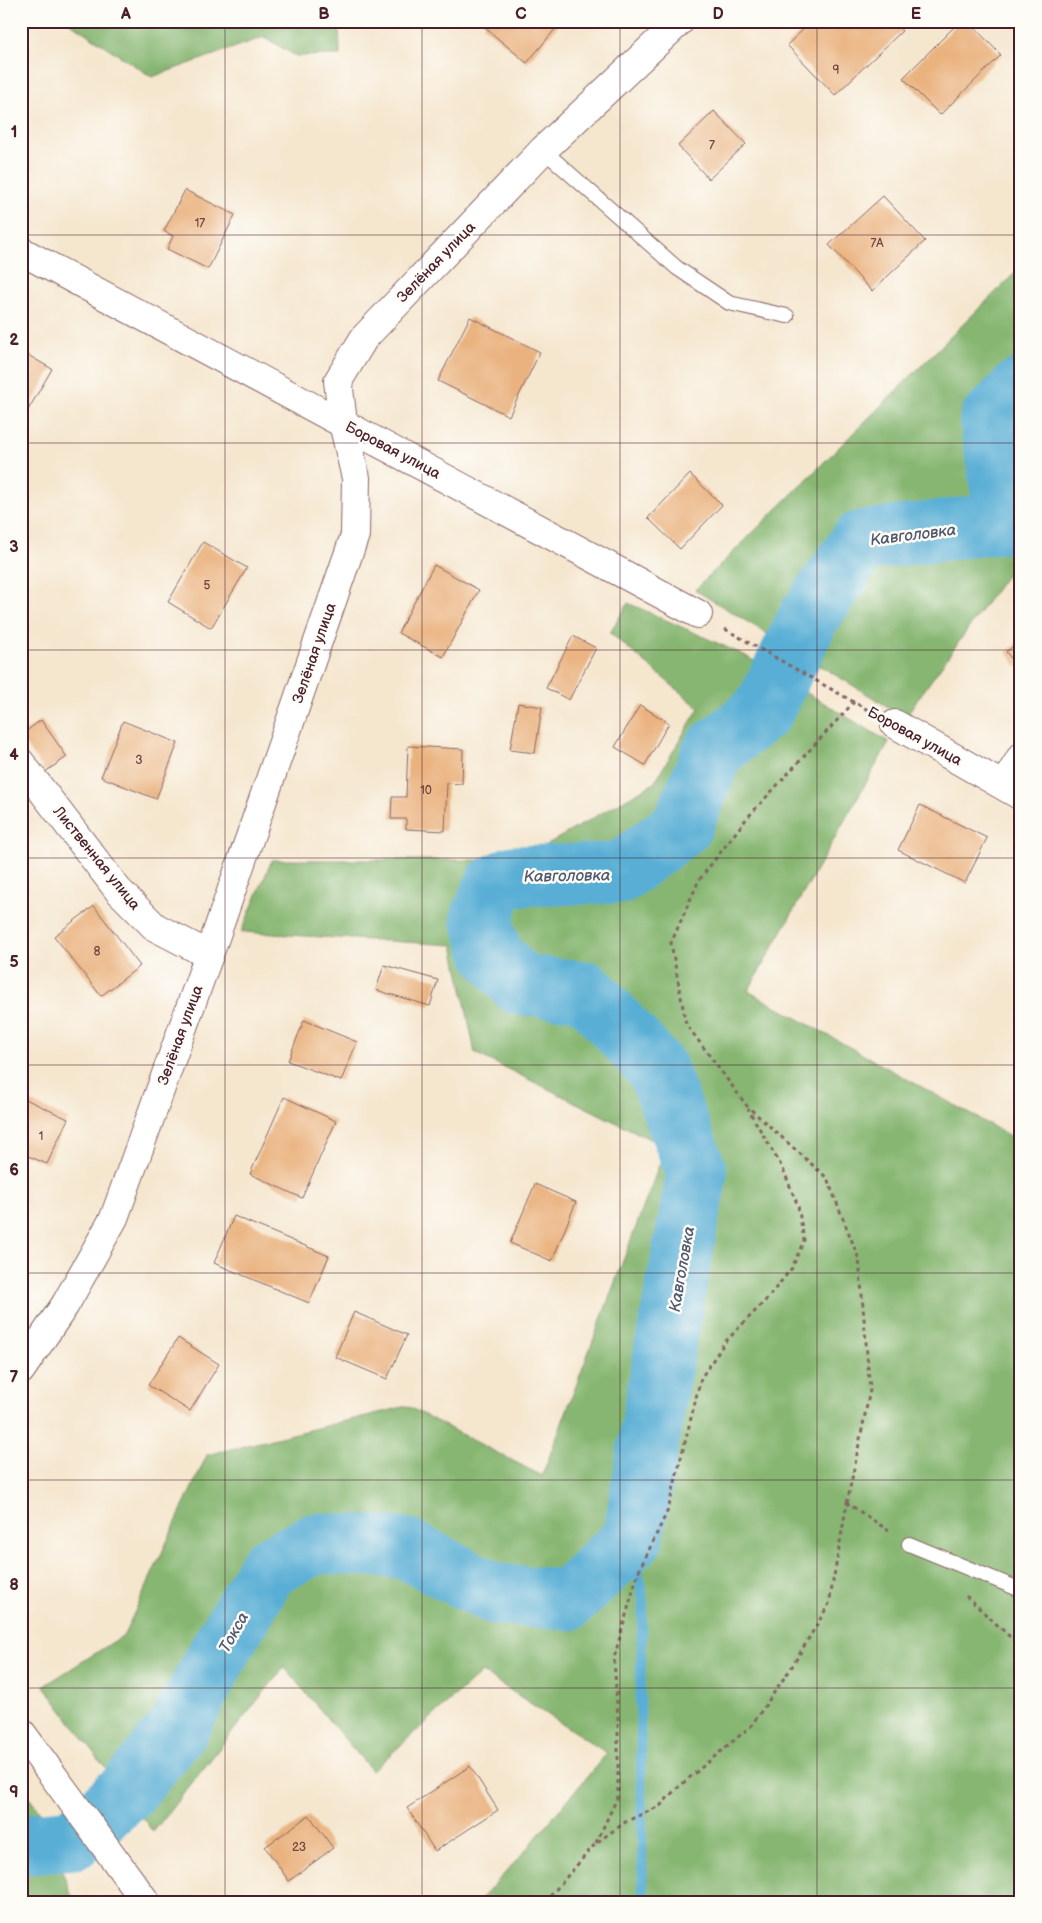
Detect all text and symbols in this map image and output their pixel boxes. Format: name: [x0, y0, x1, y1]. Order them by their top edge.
text: A: [120, 5, 131, 24]
text: B: [318, 5, 330, 24]
text: C: [515, 5, 527, 24]
text: D: [712, 5, 724, 24]
text: E: [911, 5, 921, 24]
house number: 9: [833, 63, 840, 78]
text: 1: [11, 123, 17, 142]
house number: 7: [709, 138, 715, 153]
house number: 17: [195, 216, 205, 231]
street label: Зелёная улица: [393, 218, 480, 307]
house number: 7А: [870, 236, 884, 251]
text: 2: [9, 331, 19, 350]
street label: Боровая улица: [342, 417, 444, 484]
water label: Кавголовка: [869, 521, 957, 550]
text: 3: [9, 538, 19, 557]
house number: 5: [204, 578, 211, 593]
street label: Зелёная улица: [288, 600, 341, 706]
street label: Боровая улица: [864, 703, 965, 770]
text: 4: [9, 746, 19, 765]
house number: 3: [135, 753, 143, 768]
house number: 10: [420, 783, 432, 798]
street label: Лиственная улица: [48, 802, 144, 914]
water label: Кавголовка: [524, 866, 610, 887]
house number: 8: [94, 944, 101, 959]
text: 5: [9, 953, 19, 972]
street label: Зелёная улица: [154, 982, 207, 1088]
house number: 1: [39, 1129, 43, 1144]
text: 6: [9, 1161, 19, 1180]
water label: Кавголовка: [666, 1225, 699, 1314]
text: 7: [10, 1368, 19, 1387]
text: 8: [9, 1576, 19, 1595]
water label: Токса: [215, 1609, 253, 1656]
text: 9: [9, 1783, 19, 1802]
house number: 23: [292, 1840, 306, 1855]

